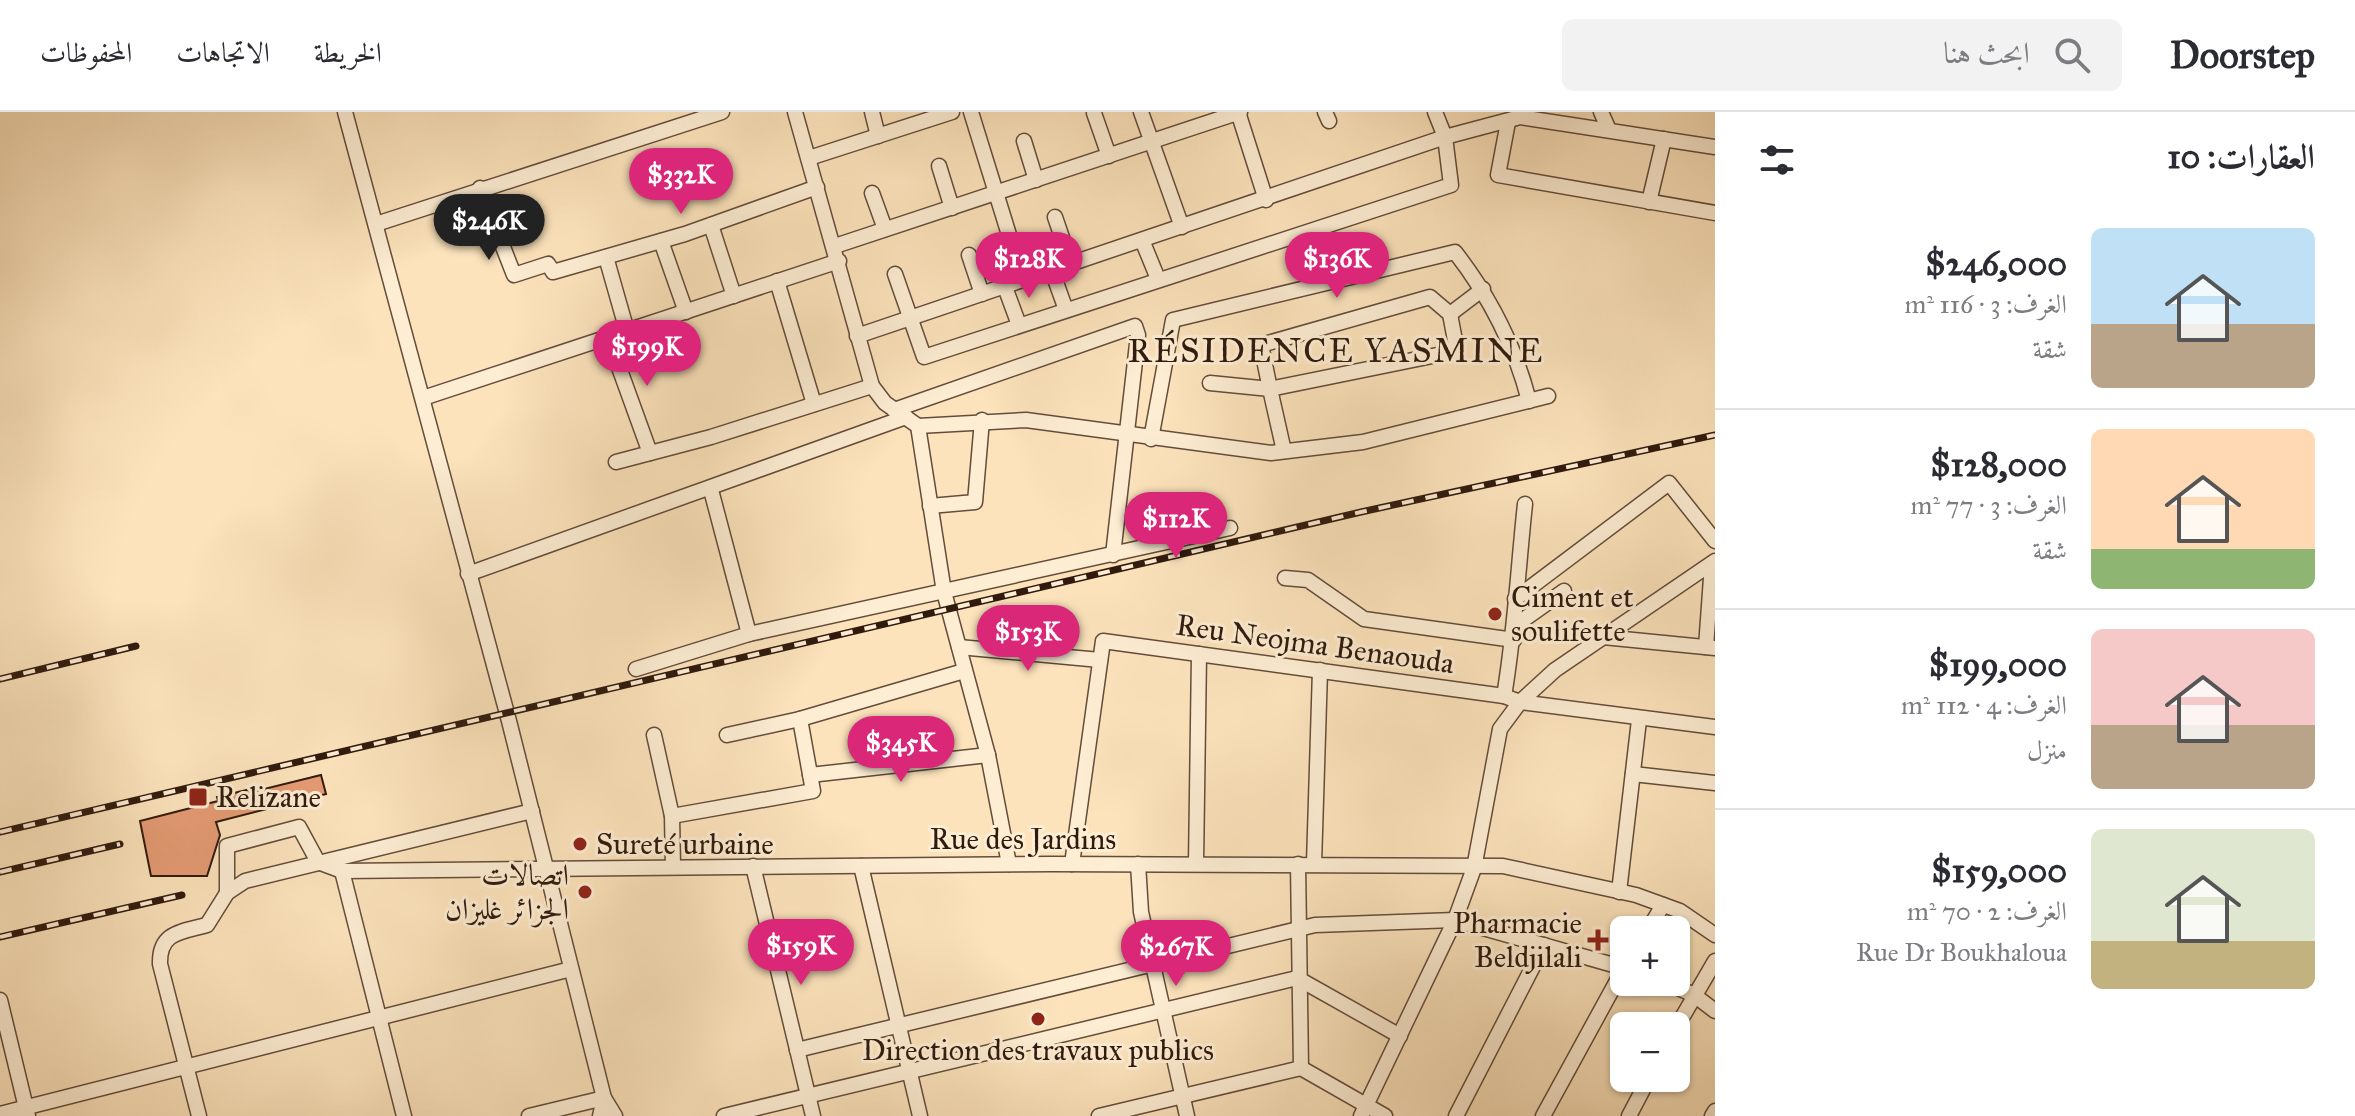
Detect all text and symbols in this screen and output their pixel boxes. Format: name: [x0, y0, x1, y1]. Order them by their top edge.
search box: [1562, 19, 2122, 91]
text: Doorstep: [2170, 32, 2315, 78]
icon: search: [2050, 33, 2094, 77]
text: المحفوظات: [40, 35, 132, 70]
text: الاتجاهات: [176, 35, 270, 70]
text: الخريطة: [314, 35, 382, 70]
text: ابحث هنا: [1943, 35, 2030, 71]
text: العقارات: 10: [2167, 136, 2315, 177]
icon: filters: [1755, 138, 1799, 182]
pin: $332K: [625, 148, 737, 216]
text: $332K: [647, 158, 715, 190]
pin: $246K: [433, 194, 545, 262]
text: $246K: [452, 204, 526, 236]
pin: $128K: [973, 232, 1085, 300]
pin: $136K: [1281, 232, 1393, 300]
text: $128K: [994, 242, 1064, 274]
text: $136K: [1303, 242, 1371, 274]
text: $246,000: [1925, 243, 2067, 284]
icon: home: [2155, 260, 2251, 356]
text: الغرف: 3 · 116 m²: [1905, 288, 2067, 320]
pin: $199K: [591, 320, 703, 388]
district label: RÉSIDENCE YASMINE: [1128, 329, 1544, 371]
text: $199K: [611, 330, 683, 362]
text: شقة: [2033, 333, 2067, 365]
text: $128,000: [1930, 444, 2067, 485]
icon: home: [2155, 461, 2251, 557]
text: الغرف: 3 · 77 m²: [1911, 489, 2067, 521]
pin: $112K: [1120, 492, 1232, 560]
text: $112K: [1142, 502, 1210, 534]
text: شقة: [2033, 534, 2067, 566]
place label: Ciment et soulifette: [1511, 579, 1634, 649]
pin: $153K: [972, 605, 1084, 673]
marker: Ciment et soulifette: [1486, 605, 1504, 623]
street label: Reu Neojma Benaouda: [1174, 607, 1457, 681]
text: $153K: [995, 615, 1061, 647]
text: $199,000: [1929, 644, 2067, 685]
icon: home: [2155, 661, 2251, 757]
text: الغرف: 4 · 112 m²: [1901, 689, 2067, 721]
pin: $345K: [845, 716, 957, 784]
text: $345K: [865, 726, 937, 758]
text: منزل: [2027, 734, 2067, 766]
place label: Relizane: [216, 779, 321, 815]
marker: Relizane: [187, 786, 209, 808]
street label: Rue des Jardins: [930, 821, 1116, 857]
place label: Sureté urbaine: [596, 826, 774, 862]
marker: Sureté urbaine: [571, 835, 589, 853]
text: $159,000: [1931, 850, 2067, 891]
place label: اتصالات الجزائر غليزان: [445, 857, 569, 928]
icon: home: [2155, 861, 2251, 957]
marker: اتصالات الجزائر غليزان: [576, 883, 594, 901]
text: الغرف: 2 · 70 m²: [1907, 895, 2067, 927]
place label: Pharmacie Beldjilali: [1453, 905, 1582, 975]
map controls: [1610, 916, 1690, 1092]
button: +: [1610, 916, 1690, 996]
pin: $159K: [745, 919, 857, 987]
pin: $267K: [1120, 920, 1232, 988]
text: $159K: [766, 929, 836, 961]
text: $267K: [1139, 930, 1213, 962]
marker: Pharmacie Beldjilali: [1589, 931, 1607, 949]
text: Rue Dr Boukhaloua: [1856, 936, 2067, 968]
marker: Direction des travaux publics: [1029, 1010, 1047, 1028]
button: −: [1610, 1012, 1690, 1092]
place label: Direction des travaux publics: [862, 1032, 1214, 1068]

